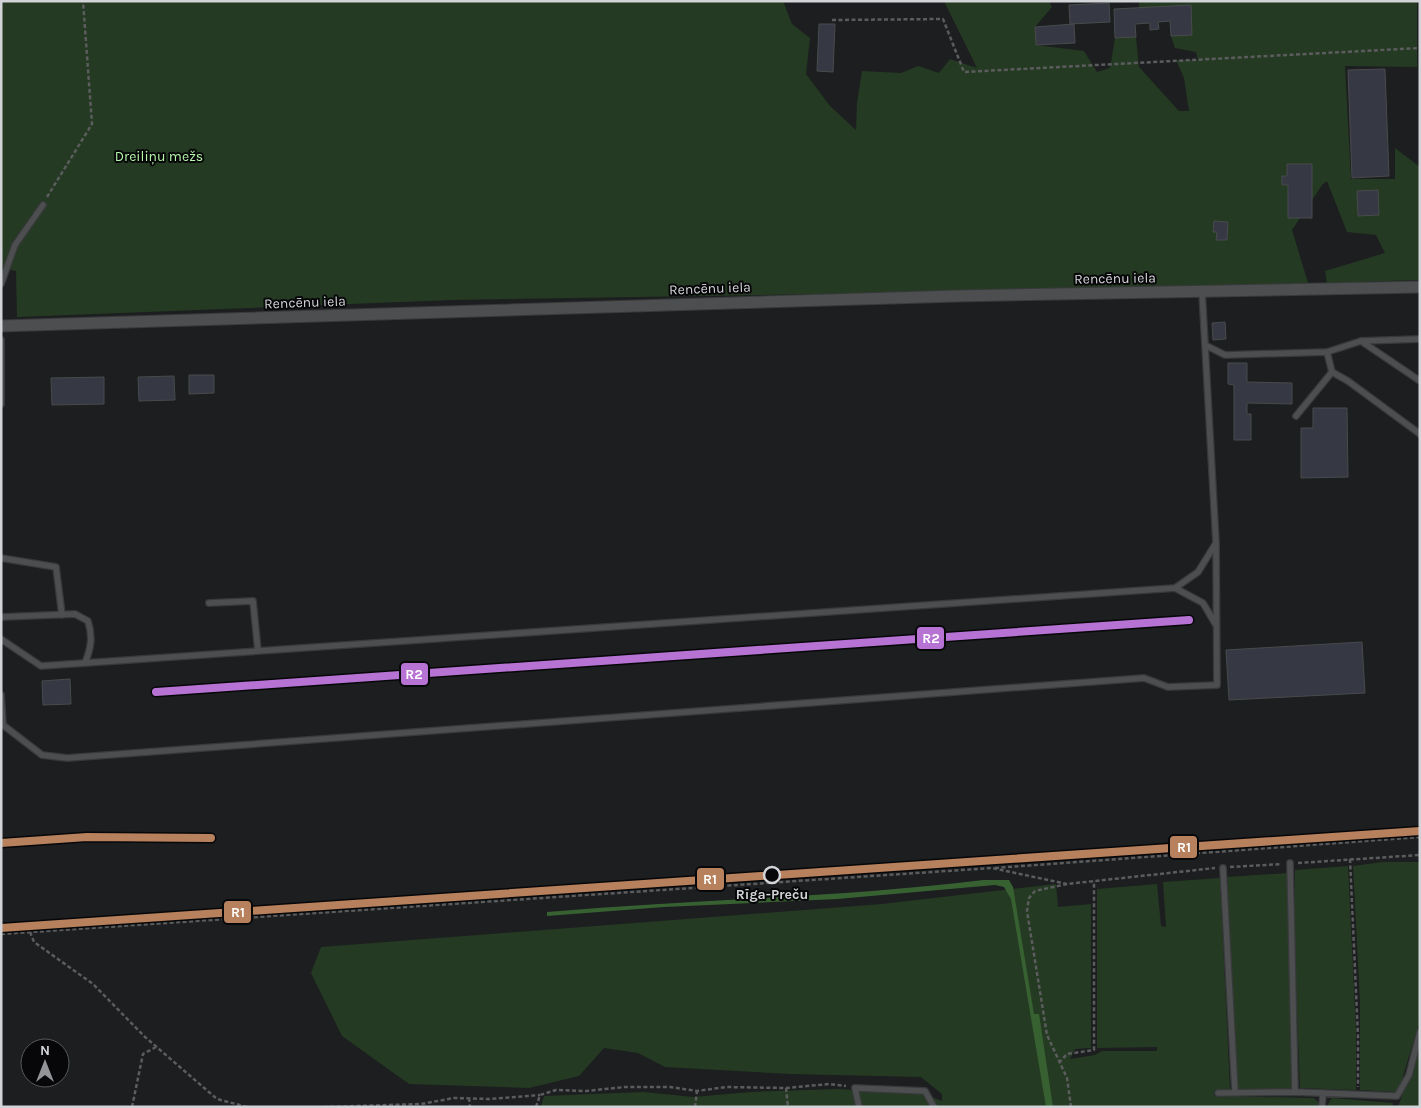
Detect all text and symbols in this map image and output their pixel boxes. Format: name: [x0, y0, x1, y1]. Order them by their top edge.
park label: Dreiliņu mežs: [115, 148, 203, 165]
street label: Rencēnu iela: [1074, 269, 1156, 288]
street label: Rencēnu iela: [669, 279, 751, 298]
street label: Rencēnu iela: [264, 293, 346, 312]
line badge: R2: [916, 626, 945, 650]
text: R2: [922, 630, 940, 647]
line badge: R2: [400, 662, 429, 686]
text: R2: [405, 666, 423, 683]
line badge: R1: [1169, 835, 1198, 859]
text: R1: [1177, 839, 1191, 856]
marker: Rīga-Preču: [763, 866, 781, 884]
line badge: R1: [696, 867, 725, 891]
text: R1: [703, 871, 717, 888]
place label: Rīga-Preču: [736, 886, 808, 903]
line badge: R1: [223, 900, 252, 924]
text: R1: [231, 904, 245, 921]
north arrow: [20, 1038, 70, 1088]
text: N: [40, 1042, 50, 1059]

